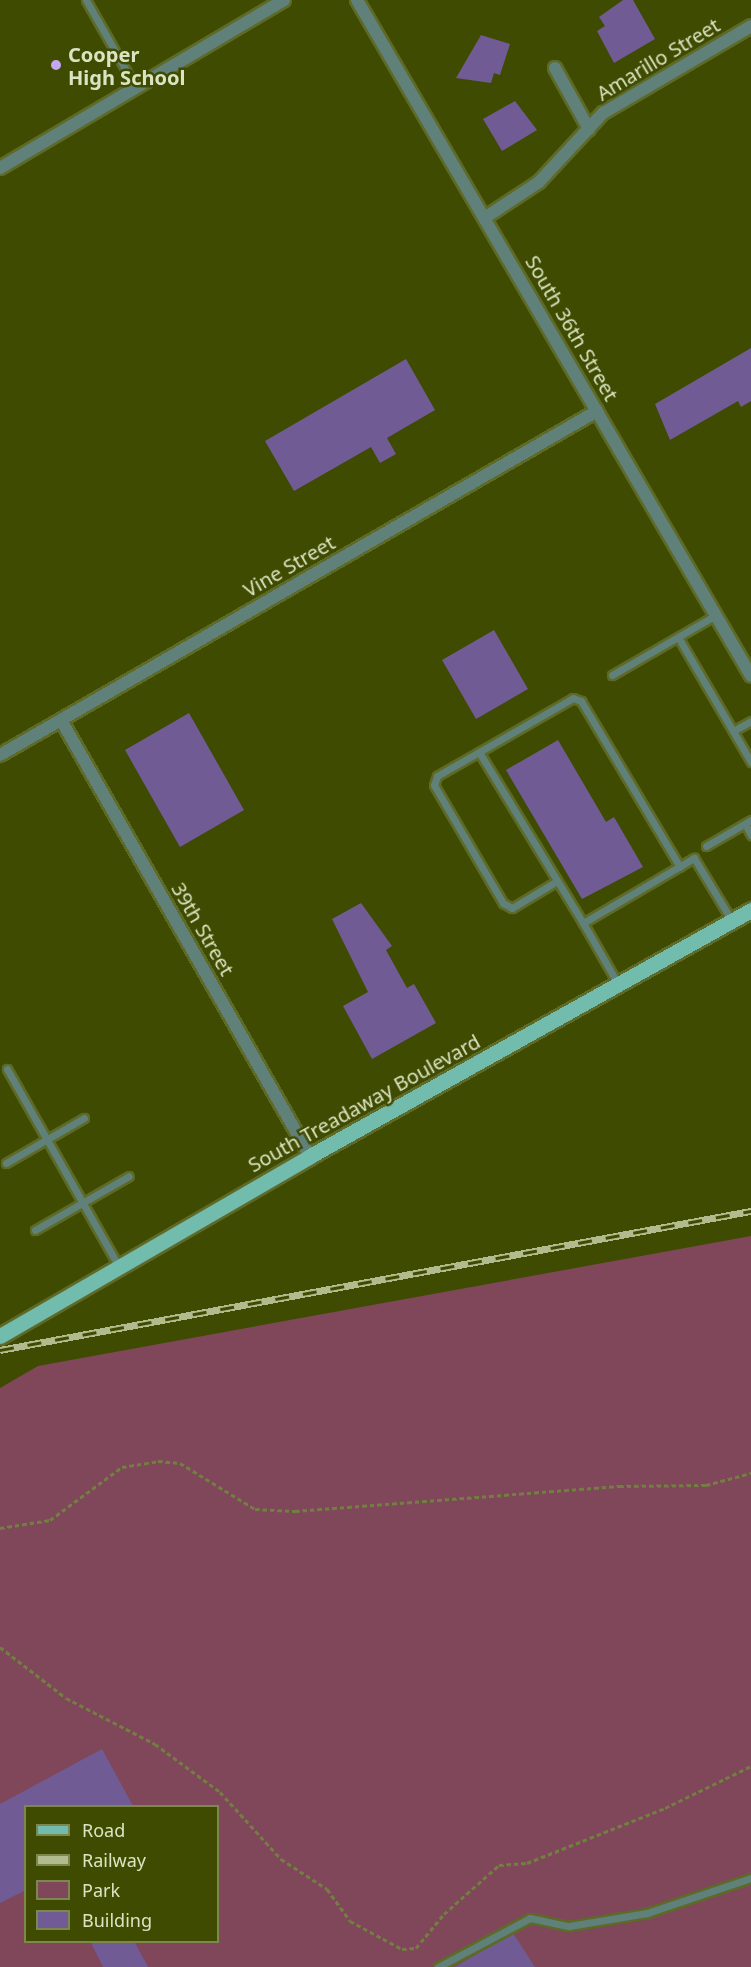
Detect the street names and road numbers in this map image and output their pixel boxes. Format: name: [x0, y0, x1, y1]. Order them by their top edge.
street label: Amarillo Street: [592, 13, 724, 105]
street label: South 36th Street: [521, 251, 623, 405]
street label: Vine Street: [239, 530, 339, 602]
street label: 39th Street: [167, 878, 239, 980]
street label: South Treadaway Boulevard: [244, 1029, 484, 1177]

